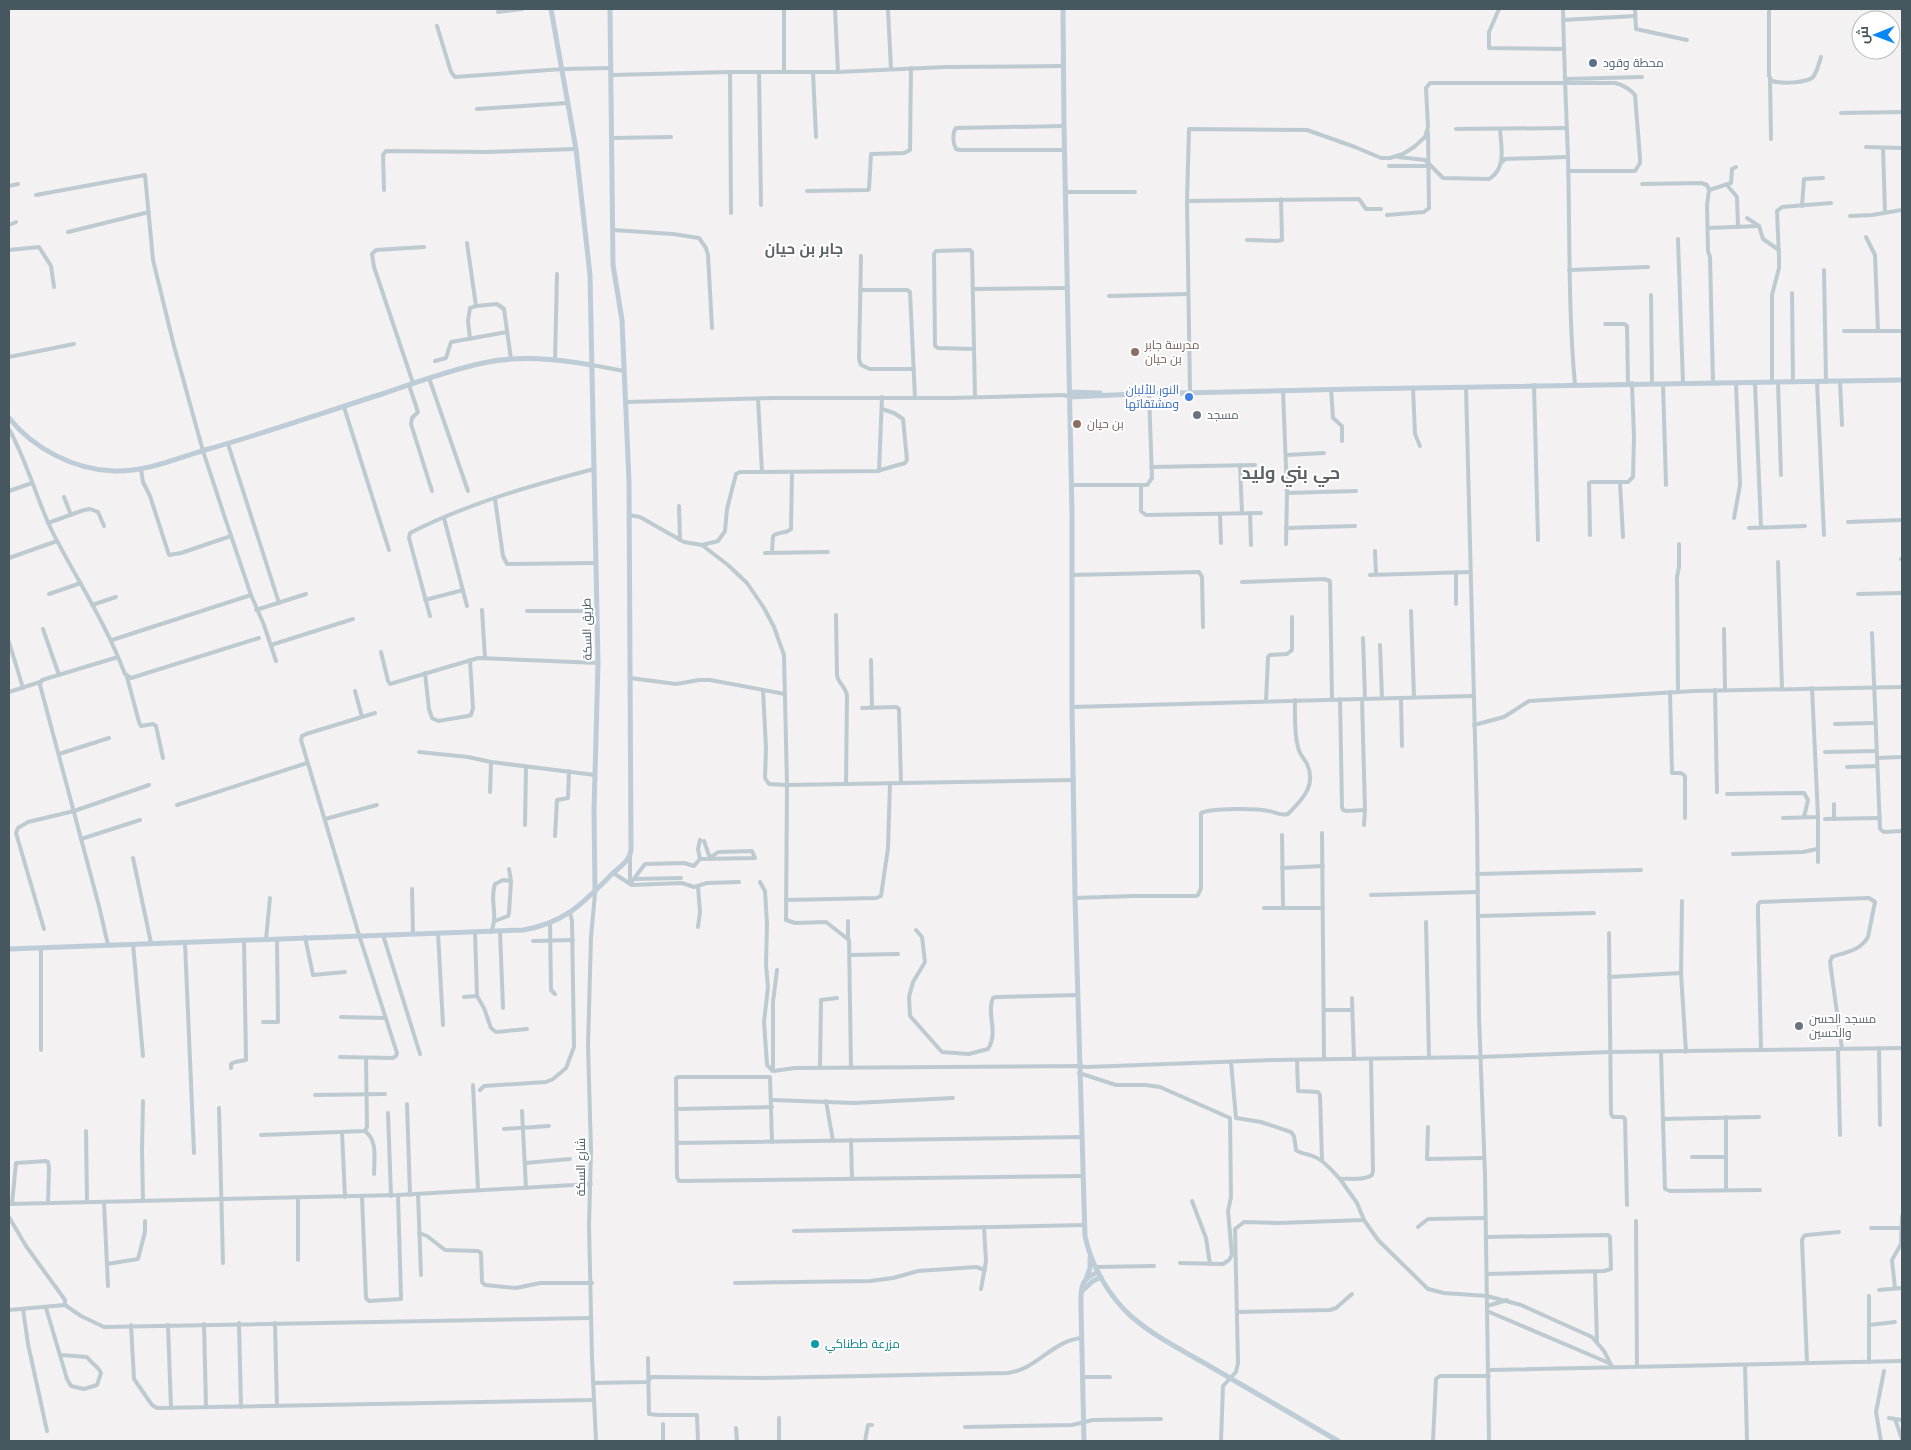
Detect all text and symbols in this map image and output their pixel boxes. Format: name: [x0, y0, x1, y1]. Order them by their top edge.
north arrow: [1851, 10, 1901, 60]
text: ش: [1855, 26, 1872, 44]
place label: محطة وقود: [1603, 56, 1664, 70]
marker: محطة وقود: [1587, 57, 1599, 69]
district label: جابر بن حيان: [765, 240, 843, 258]
place label: مدرسة جابر بن حيان: [1144, 338, 1199, 366]
marker: مدرسة جابر بن حيان: [1129, 346, 1141, 358]
place label: النور للألبان ومشتقاتها: [1125, 383, 1179, 411]
marker: النور للألبان ومشتقاتها: [1183, 391, 1195, 403]
place label: مسجد: [1207, 408, 1239, 422]
marker: مسجد: [1191, 409, 1203, 421]
place label: بن حيان: [1087, 417, 1124, 431]
marker: بن حيان: [1071, 418, 1083, 430]
district label: حي بني وليد: [1242, 463, 1340, 488]
street label: طريق السكة: [579, 598, 595, 660]
place label: مسجد الحسن والحسين: [1809, 1012, 1876, 1040]
marker: مسجد الحسن والحسين: [1793, 1020, 1805, 1032]
street label: شارع السكة: [574, 1138, 589, 1196]
place label: مزرعة ططناكي: [825, 1337, 900, 1354]
marker: مزرعة ططناكي: [809, 1338, 821, 1350]

